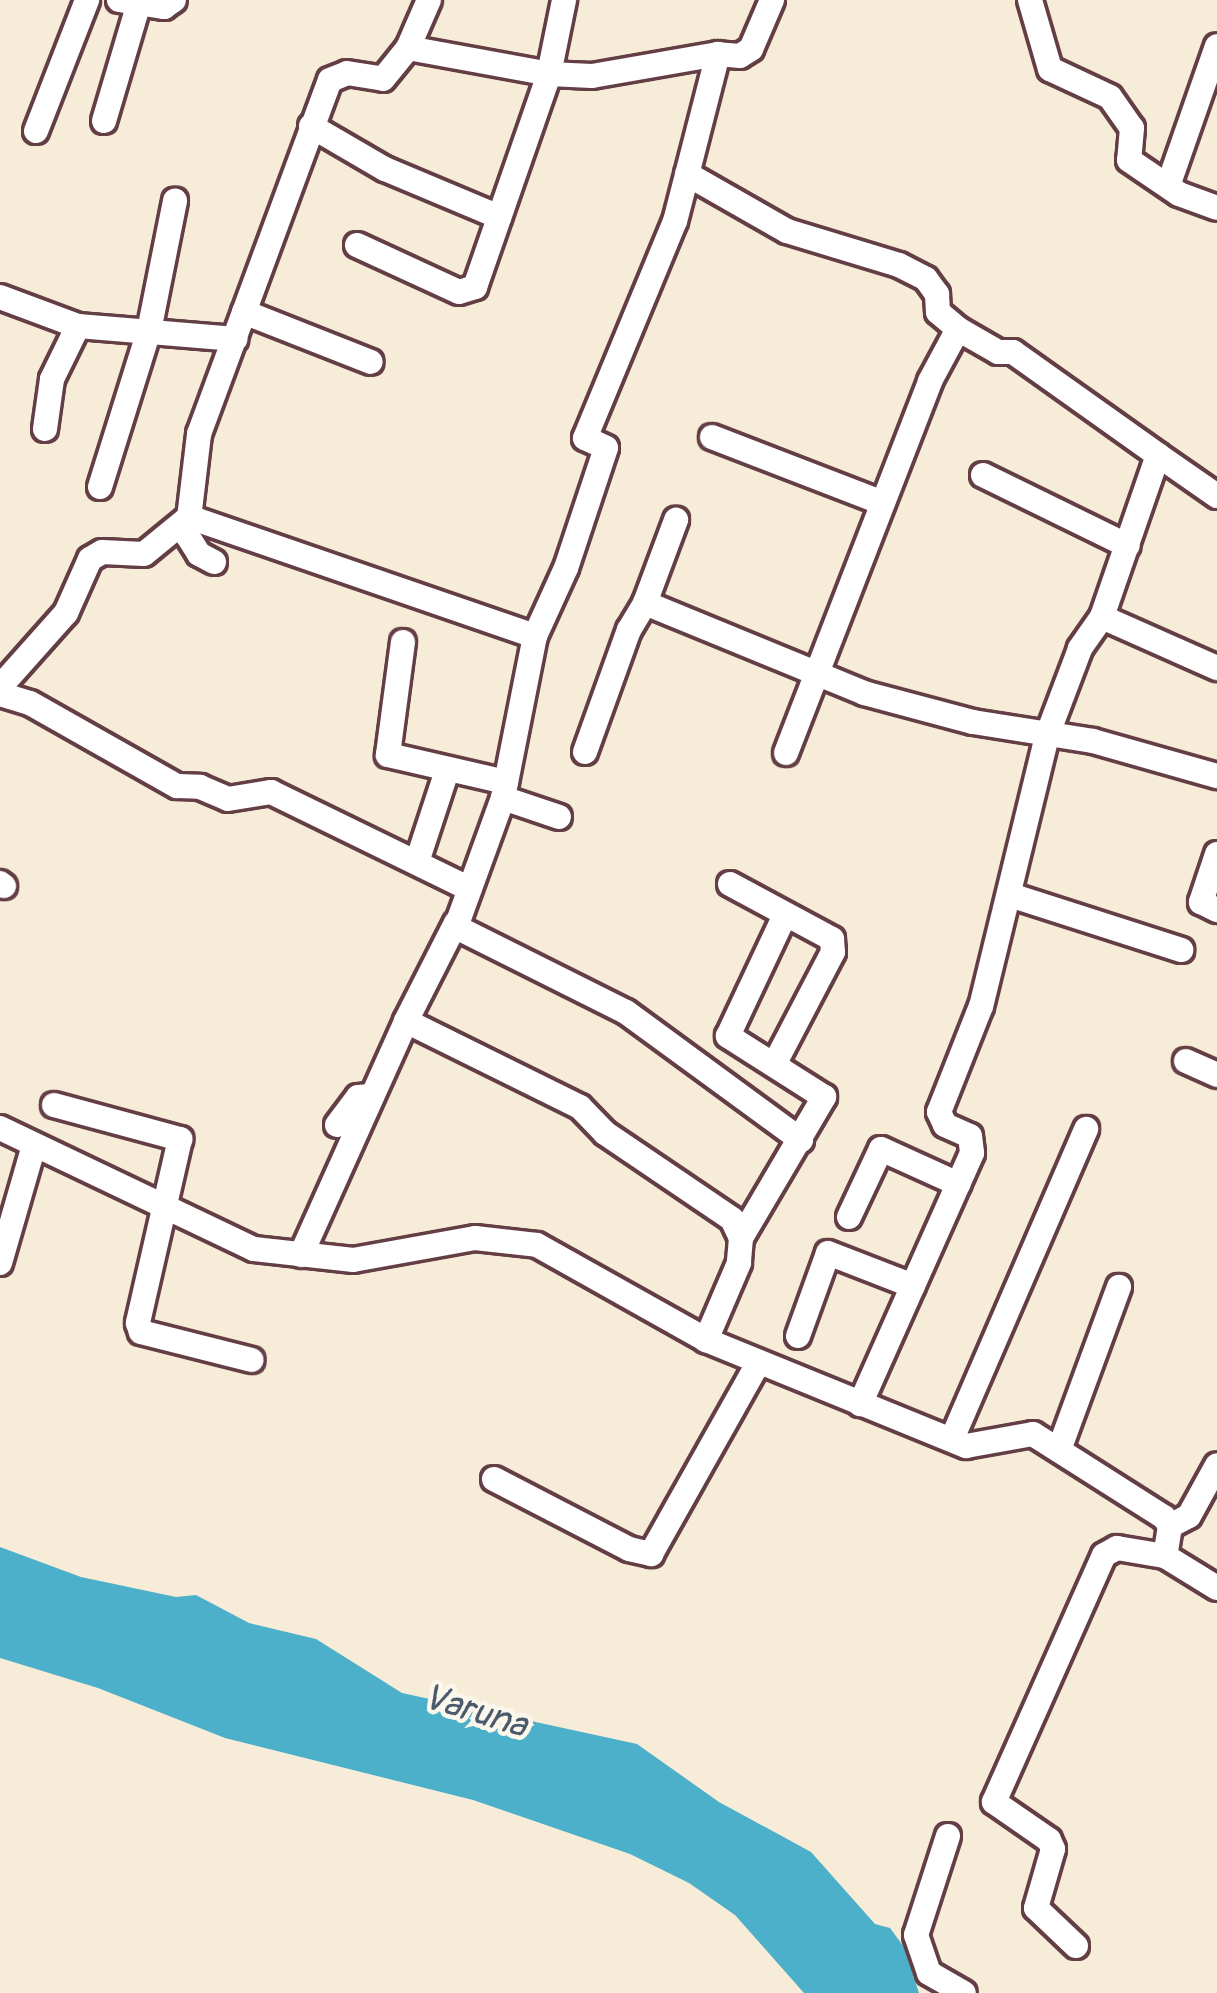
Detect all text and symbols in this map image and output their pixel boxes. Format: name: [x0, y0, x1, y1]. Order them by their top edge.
water label: Varuna: [418, 1675, 532, 1747]

